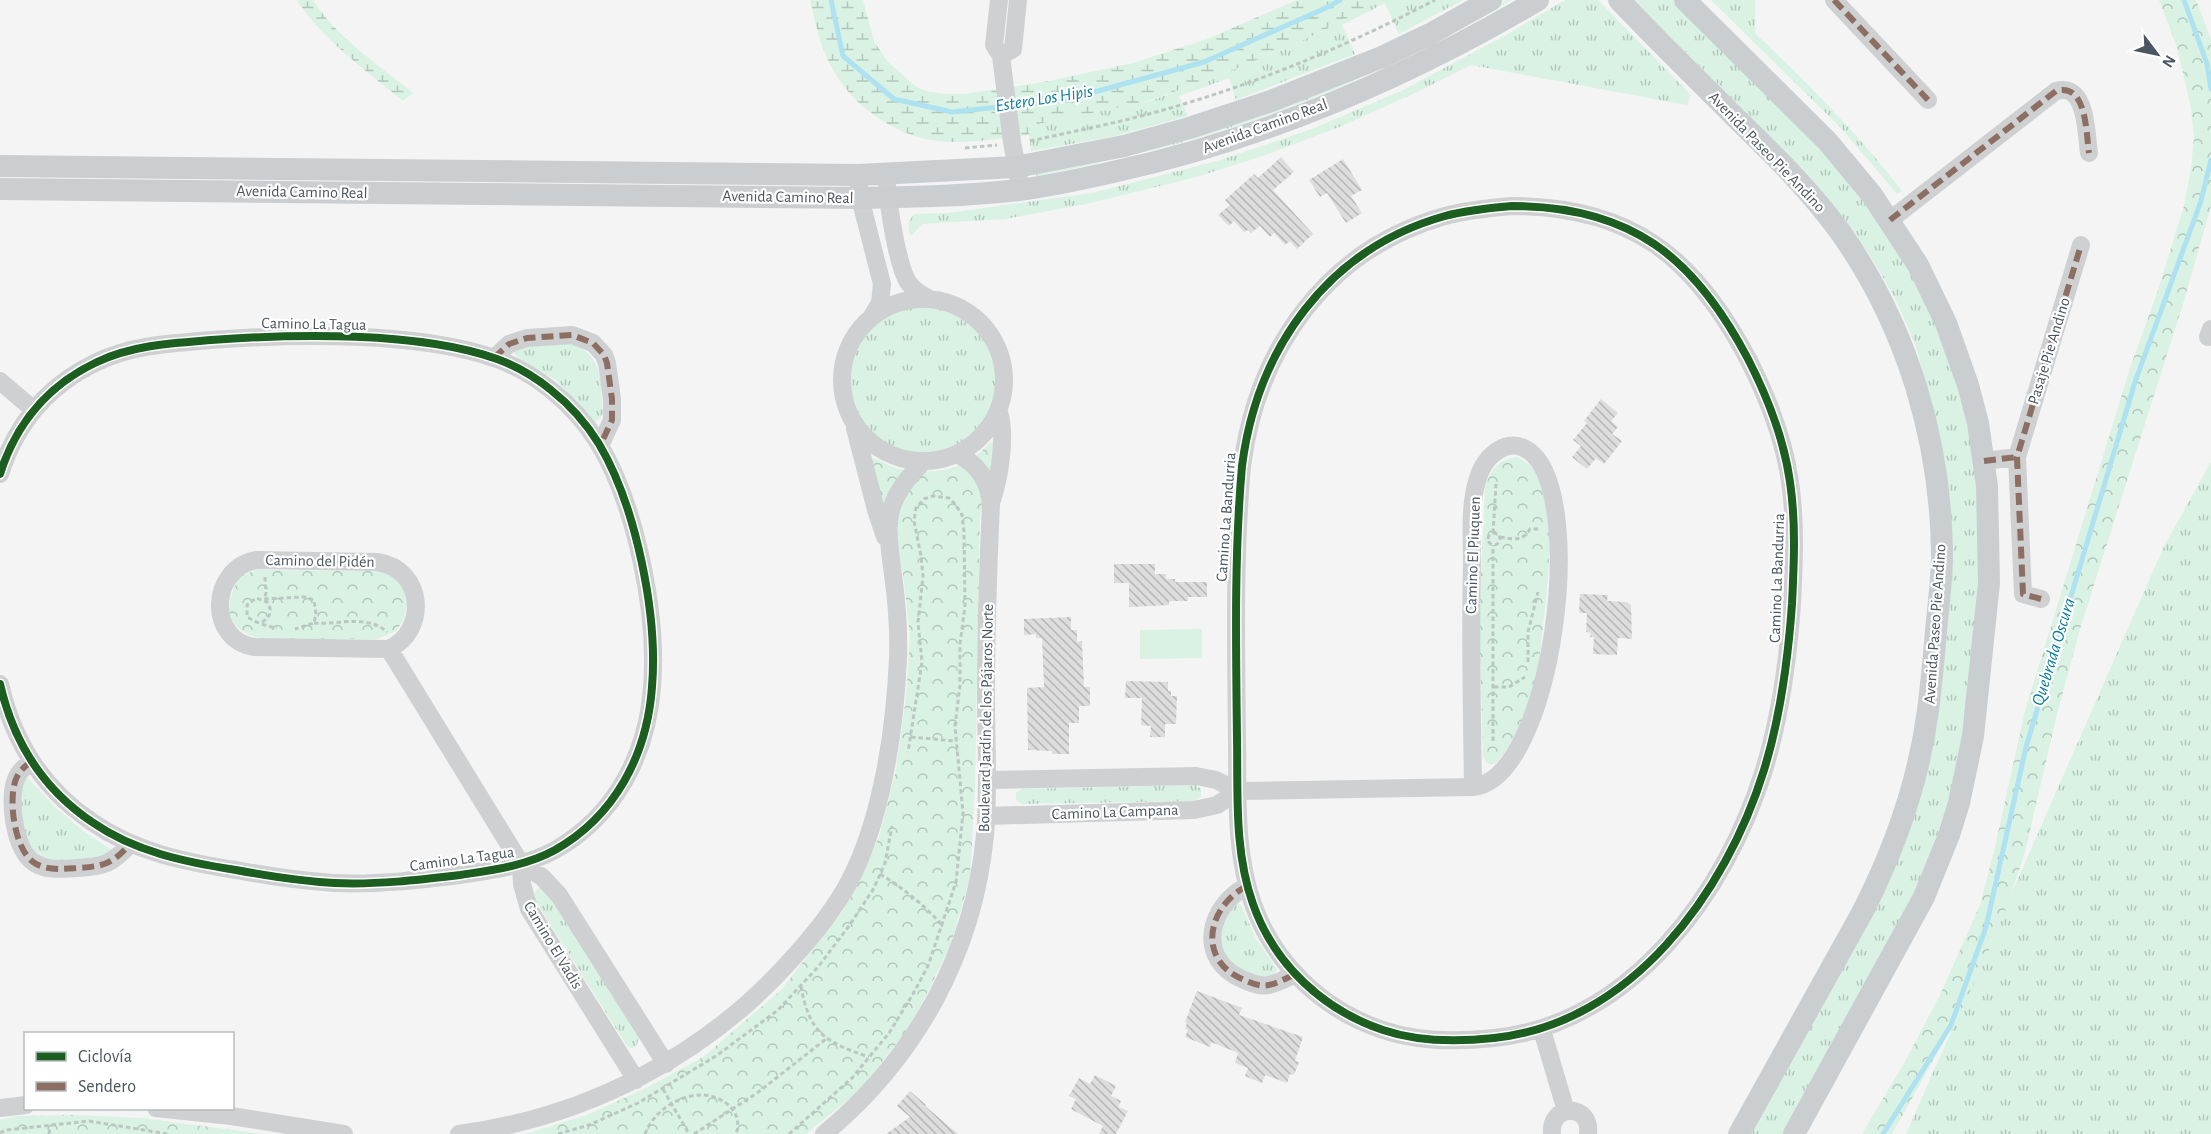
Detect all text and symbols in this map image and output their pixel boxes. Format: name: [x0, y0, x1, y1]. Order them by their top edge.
north arrow: [2127, 24, 2187, 84]
text: N: [2159, 52, 2179, 70]
water label: Estero Los Hipis: [994, 82, 1094, 116]
street label: Avenida Paseo Pie Andino: [1706, 89, 1829, 215]
street label: Avenida Camino Real: [1201, 96, 1329, 156]
street label: Avenida Camino Real: [236, 183, 368, 201]
street label: Avenida Camino Real: [722, 188, 854, 206]
street label: Pasaje Pie Andino: [2025, 296, 2074, 407]
street label: Camino La Tagua: [261, 315, 367, 333]
street label: Camino La Bandurria: [1213, 452, 1239, 582]
street label: Camino El Piuquen: [1463, 496, 1483, 614]
street label: Camino La Bandurria: [1767, 513, 1787, 643]
street label: Avenida Paseo Pie Andino: [1921, 543, 1949, 704]
street label: Camino del Pidén: [265, 552, 375, 570]
water label: Quebrada Oscura: [2029, 596, 2079, 708]
street label: Boulevard Jardín de los Pájaros Norte: [976, 604, 997, 832]
street label: Camino La Campana: [1051, 802, 1179, 822]
street label: Camino La Tagua: [409, 844, 515, 874]
street label: Camino El Vadis: [521, 898, 585, 992]
legend: [24, 1032, 234, 1110]
text: Ciclovía: [78, 1048, 132, 1066]
text: Sendero: [78, 1078, 136, 1096]

